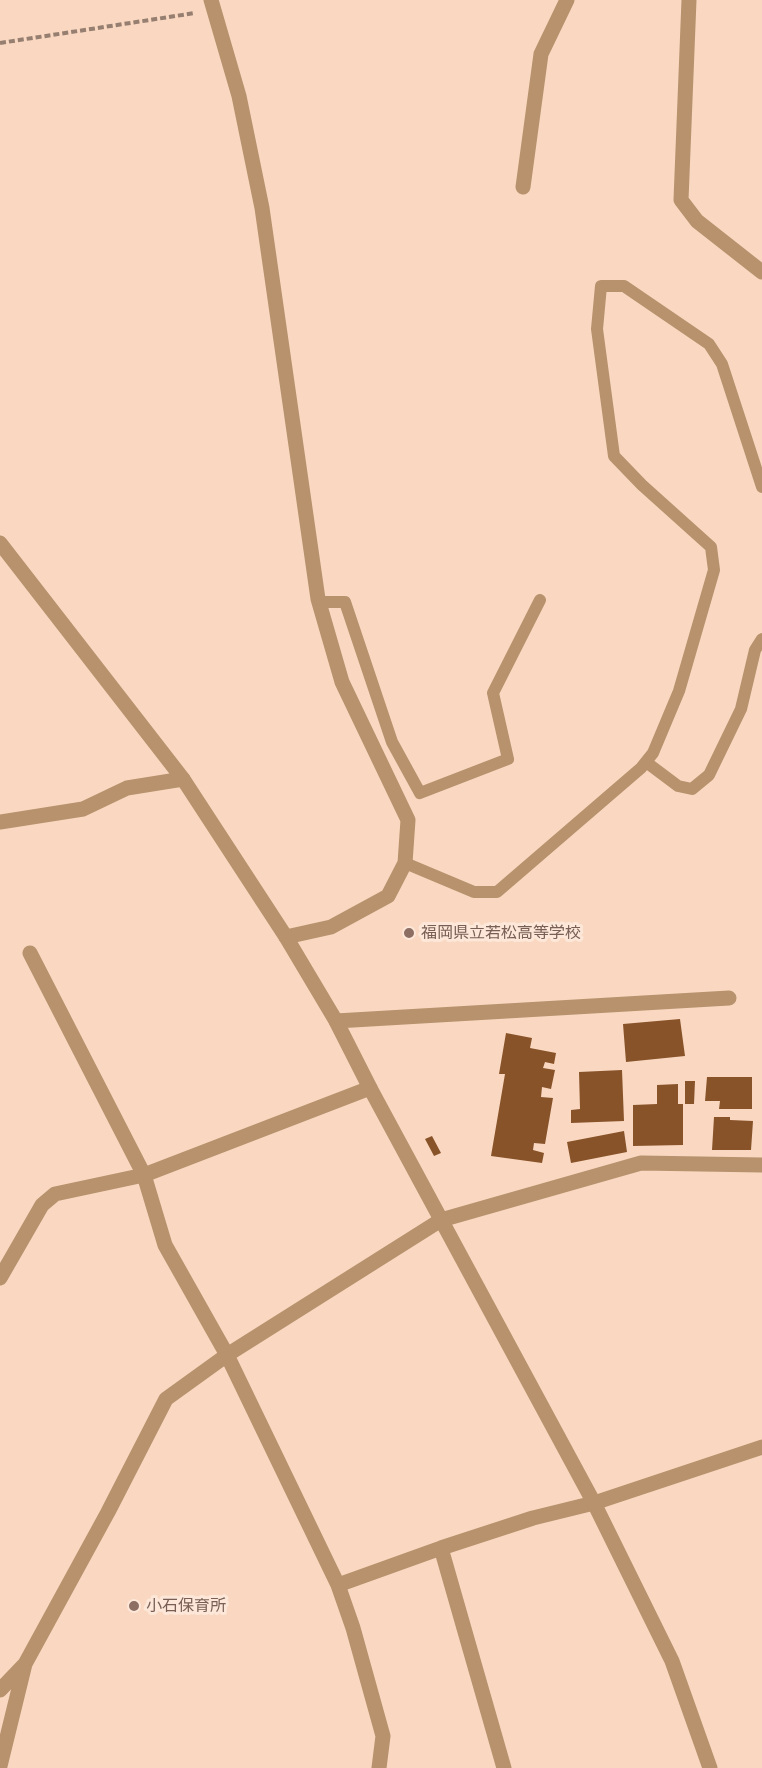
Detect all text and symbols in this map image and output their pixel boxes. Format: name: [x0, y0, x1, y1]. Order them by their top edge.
place label: 福岡県立若松高等学校: [421, 923, 581, 943]
marker: 福岡県立若松高等学校: [402, 926, 416, 940]
place label: 小石保育所: [146, 1596, 226, 1616]
marker: 小石保育所: [127, 1599, 141, 1613]

